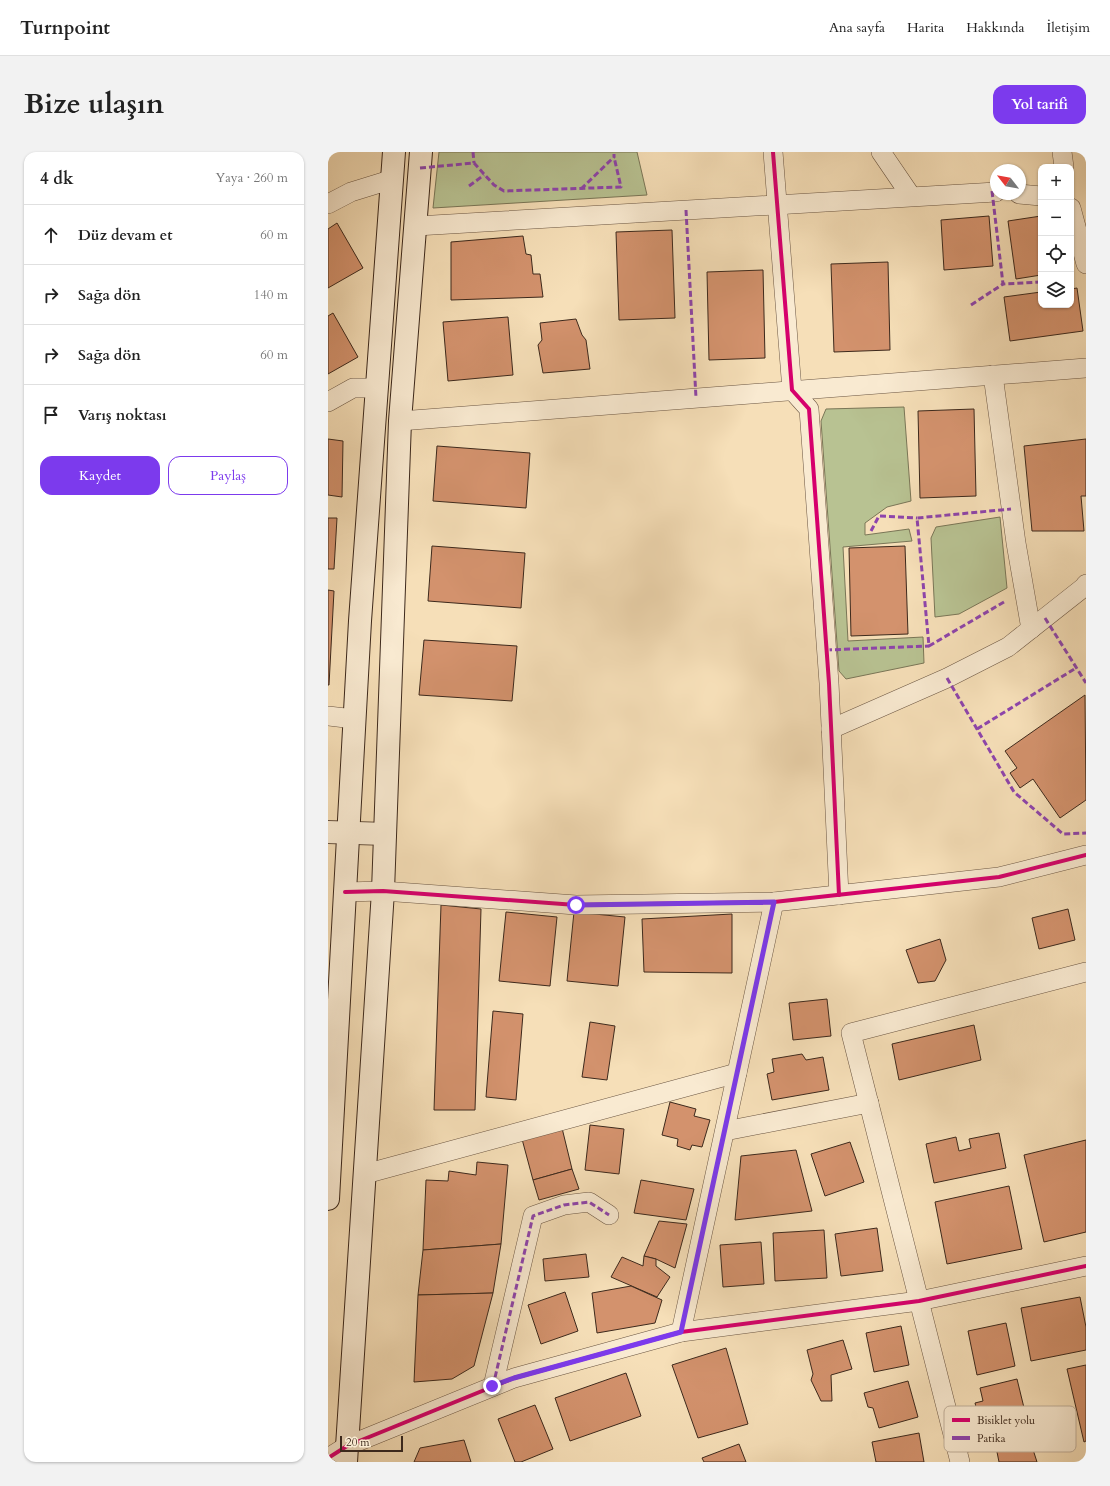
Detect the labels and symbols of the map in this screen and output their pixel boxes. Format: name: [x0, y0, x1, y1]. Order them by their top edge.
north arrow: [990, 164, 1026, 200]
route start: [567, 896, 585, 914]
route end: [483, 1377, 501, 1395]
legend: [944, 1406, 1076, 1452]
text: Bisiklet yolu: [977, 1413, 1035, 1428]
text: Patika: [977, 1431, 1006, 1446]
scale bar: [340, 1434, 403, 1453]

